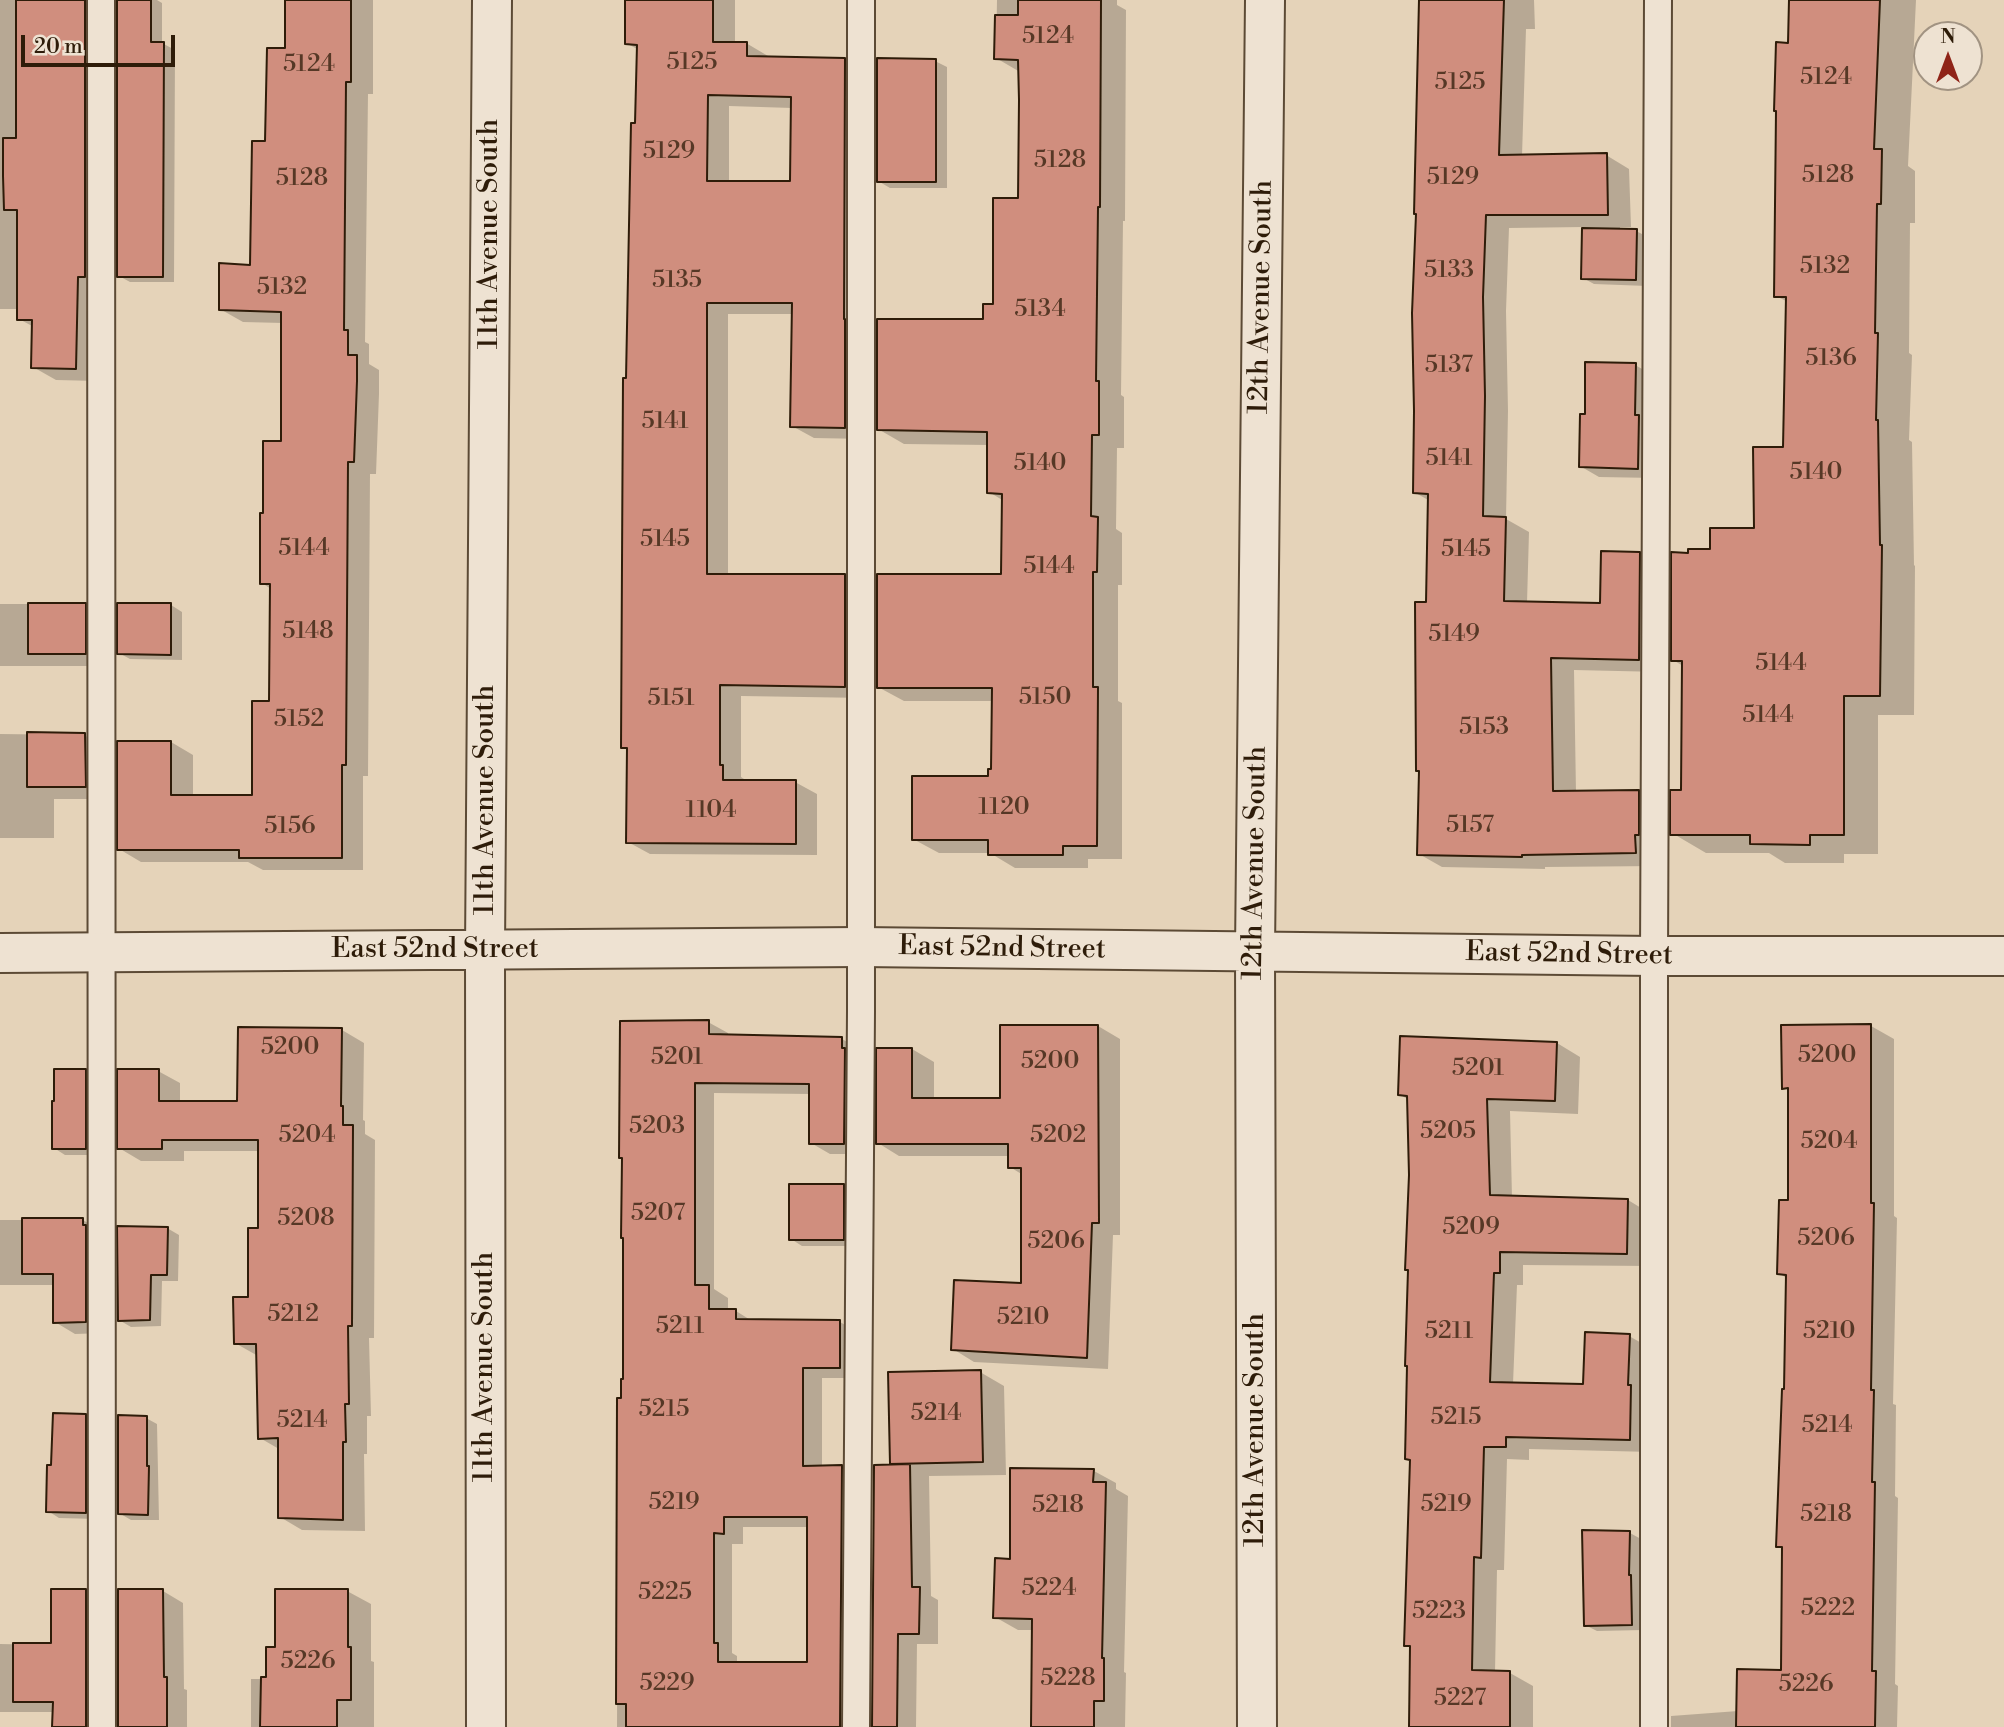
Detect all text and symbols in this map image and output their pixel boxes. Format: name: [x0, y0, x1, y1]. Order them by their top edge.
scale bar: [24, 21, 178, 65]
north arrow: [1913, 21, 1983, 91]
house number: 5124: [1022, 23, 1074, 51]
text: N: [1940, 25, 1956, 49]
text: 20 m: [34, 34, 83, 60]
house number: 5125: [667, 49, 717, 77]
house number: 5124: [283, 51, 335, 79]
house number: 5124: [1800, 64, 1852, 92]
house number: 5125: [1435, 69, 1485, 97]
street label: 11th Avenue South: [473, 119, 507, 349]
house number: 5129: [643, 138, 695, 166]
house number: 5128: [1034, 147, 1086, 175]
house number: 5128: [1802, 162, 1854, 190]
house number: 5129: [1427, 164, 1479, 192]
house number: 5128: [276, 165, 328, 193]
street label: 12th Avenue South: [1243, 180, 1281, 414]
house number: 5132: [1800, 253, 1850, 281]
house number: 5133: [1424, 257, 1474, 285]
house number: 5135: [652, 267, 702, 295]
house number: 5132: [257, 274, 307, 302]
house number: 5134: [1014, 296, 1066, 324]
house number: 5136: [1805, 345, 1857, 373]
house number: 5137: [1425, 352, 1473, 380]
house number: 5141: [641, 408, 689, 436]
house number: 5141: [1425, 445, 1473, 473]
house number: 5140: [1014, 450, 1066, 478]
house number: 5140: [1790, 459, 1842, 487]
house number: 5145: [640, 526, 690, 554]
house number: 5144: [278, 535, 330, 563]
house number: 5145: [1441, 536, 1491, 564]
house number: 5144: [1023, 553, 1075, 581]
house number: 5148: [282, 618, 334, 646]
house number: 5149: [1428, 621, 1480, 649]
house number: 5144: [1755, 650, 1807, 678]
house number: 5150: [1019, 684, 1071, 712]
street label: 11th Avenue South: [469, 685, 503, 915]
house number: 5151: [647, 685, 695, 713]
house number: 5144: [1742, 702, 1794, 730]
house number: 5152: [274, 706, 324, 734]
house number: 5153: [1459, 714, 1509, 742]
street label: 12th Avenue South: [1237, 746, 1275, 980]
house number: 1120: [978, 794, 1030, 822]
house number: 1104: [686, 797, 736, 825]
house number: 5157: [1446, 812, 1494, 840]
house number: 5156: [264, 813, 316, 841]
street label: East 52nd Street: [898, 930, 1106, 968]
street label: East 52nd Street: [331, 933, 539, 967]
street label: East 52nd Street: [1465, 936, 1673, 974]
house number: 5200: [261, 1034, 319, 1062]
house number: 5200: [1798, 1042, 1856, 1070]
house number: 5201: [651, 1044, 703, 1072]
house number: 5200: [1021, 1048, 1079, 1076]
house number: 5201: [1452, 1055, 1504, 1083]
house number: 5203: [629, 1113, 685, 1141]
house number: 5205: [1420, 1118, 1476, 1146]
house number: 5204: [278, 1122, 336, 1150]
house number: 5202: [1030, 1122, 1086, 1150]
house number: 5204: [1800, 1128, 1858, 1156]
house number: 5207: [631, 1200, 685, 1228]
house number: 5208: [277, 1205, 335, 1233]
house number: 5209: [1442, 1214, 1500, 1242]
house number: 5206: [1797, 1225, 1855, 1253]
house number: 5206: [1027, 1228, 1085, 1256]
street label: 11th Avenue South: [468, 1252, 502, 1482]
house number: 5212: [267, 1301, 319, 1329]
house number: 5210: [997, 1304, 1049, 1332]
house number: 5211: [656, 1313, 704, 1341]
street label: 12th Avenue South: [1239, 1313, 1273, 1547]
house number: 5211: [1425, 1318, 1473, 1346]
house number: 5210: [1803, 1318, 1855, 1346]
house number: 5215: [639, 1396, 689, 1424]
house number: 5214: [911, 1400, 961, 1428]
house number: 5215: [1431, 1404, 1481, 1432]
house number: 5214: [277, 1407, 327, 1435]
house number: 5214: [1802, 1412, 1852, 1440]
house number: 5219: [648, 1489, 700, 1517]
house number: 5219: [1420, 1491, 1472, 1519]
house number: 5218: [1032, 1492, 1084, 1520]
house number: 5218: [1800, 1501, 1852, 1529]
house number: 5224: [1021, 1575, 1077, 1603]
house number: 5225: [638, 1579, 692, 1607]
house number: 5222: [1801, 1595, 1855, 1623]
house number: 5223: [1412, 1598, 1466, 1626]
house number: 5226: [280, 1648, 336, 1676]
house number: 5228: [1040, 1665, 1096, 1693]
house number: 5229: [639, 1670, 695, 1698]
house number: 5226: [1778, 1671, 1834, 1699]
house number: 5227: [1434, 1685, 1486, 1713]

